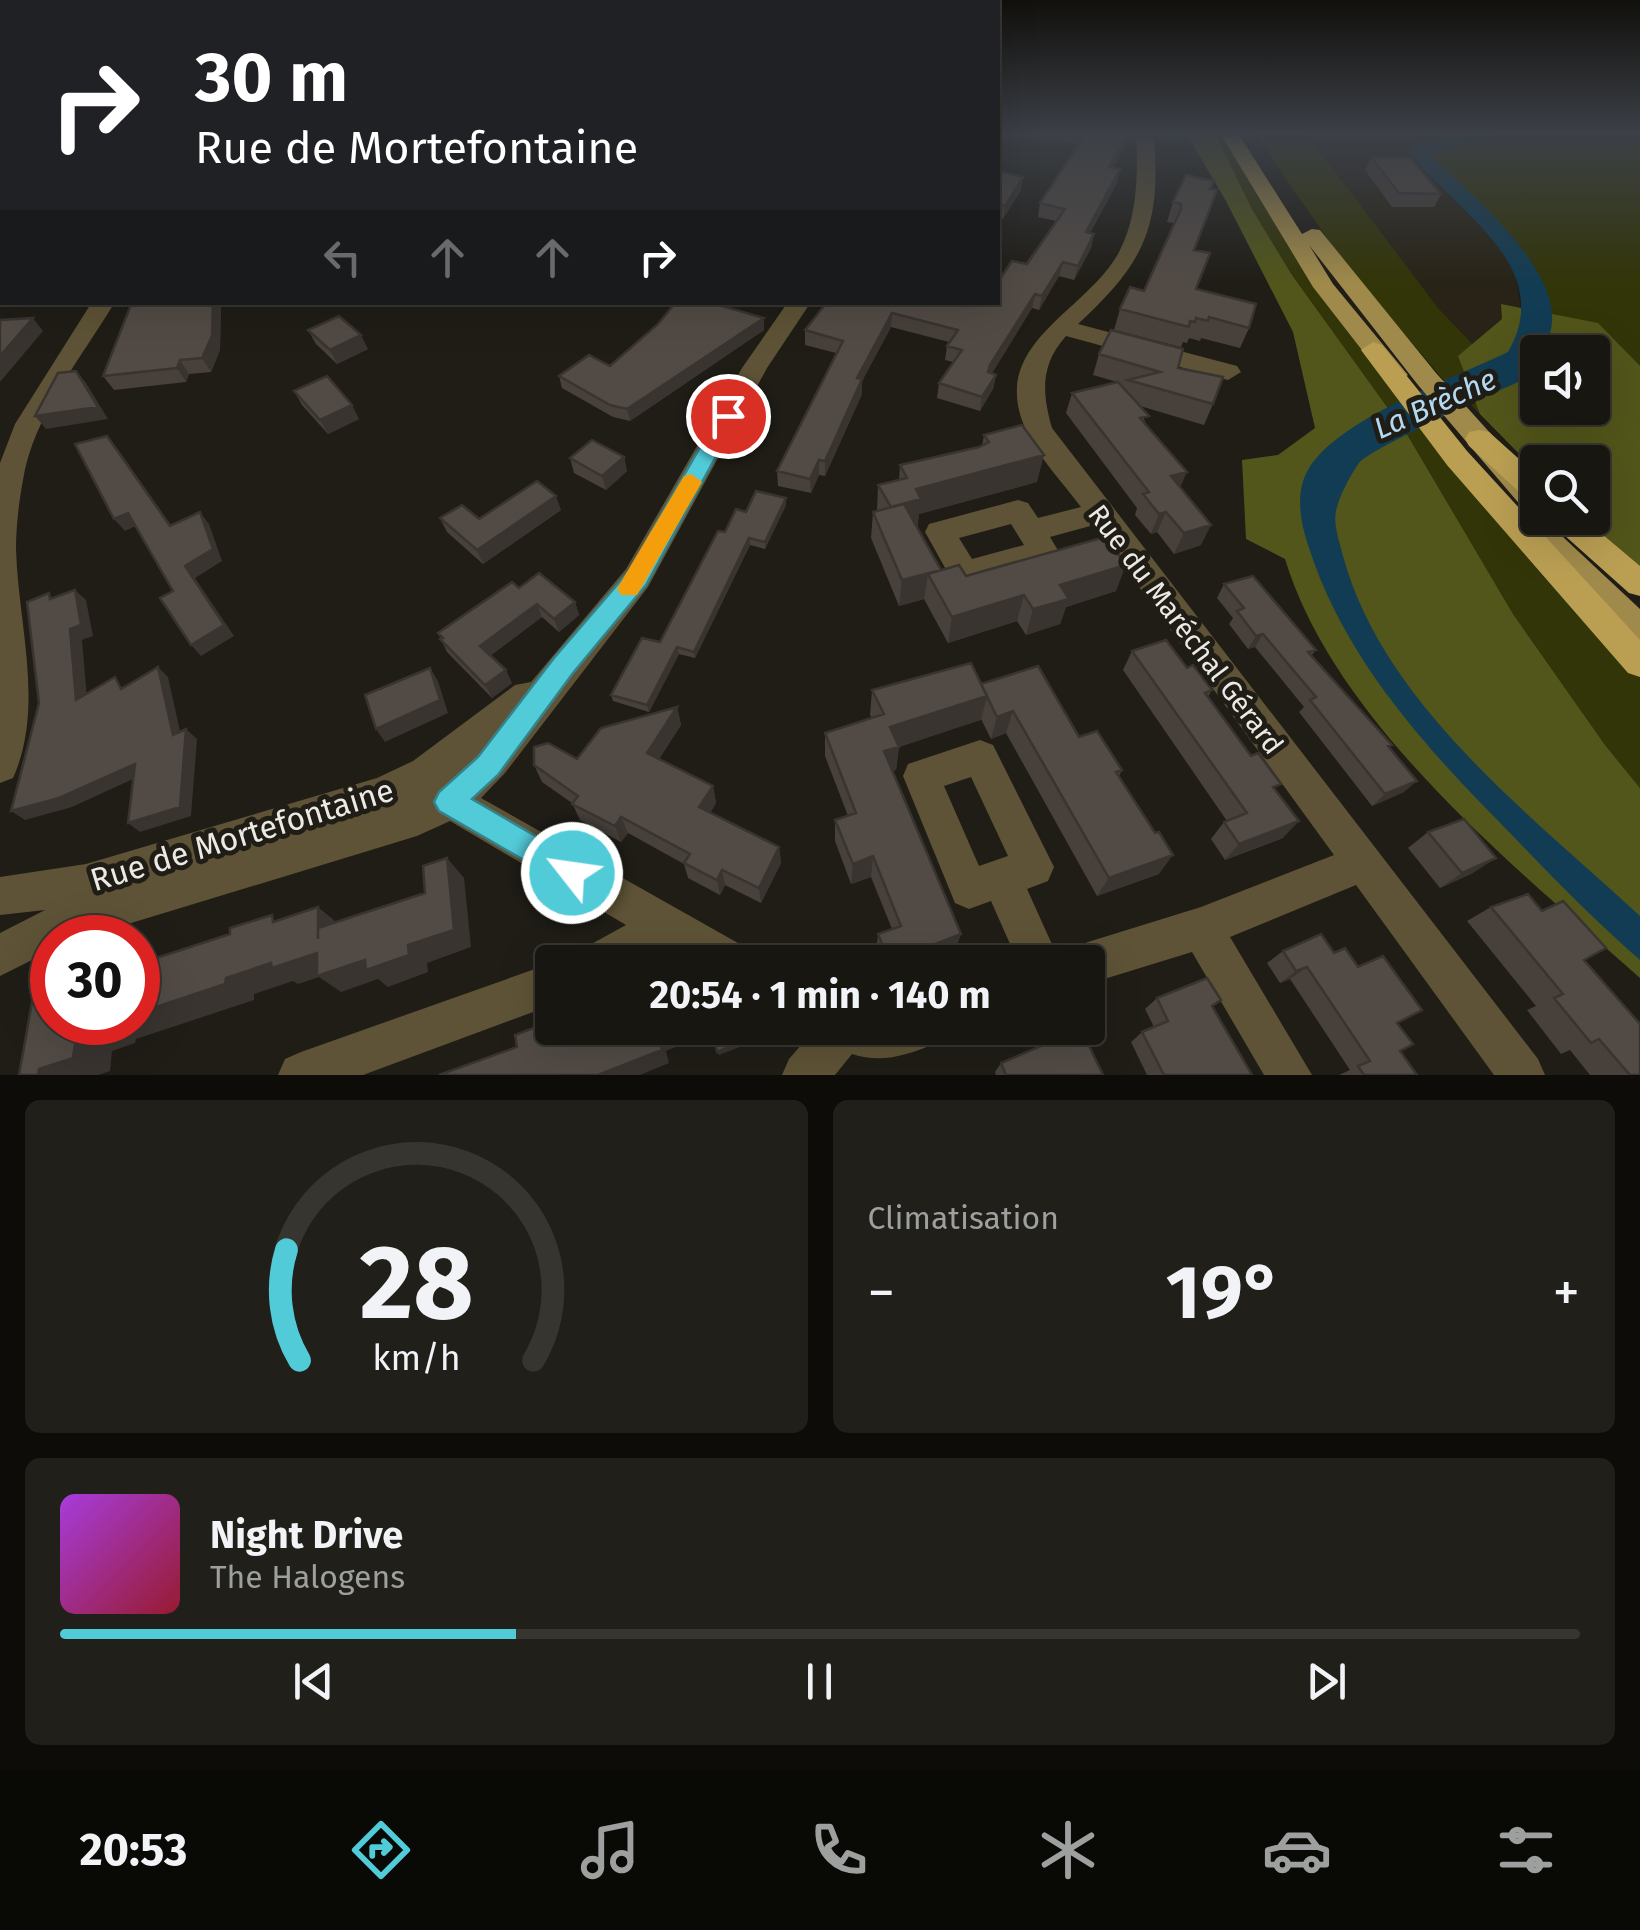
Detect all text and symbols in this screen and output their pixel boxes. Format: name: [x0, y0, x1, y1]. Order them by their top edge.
text: 30 m: [195, 36, 348, 120]
icon: right: [30, 40, 160, 170]
text: Rue de Mortefontaine: [195, 121, 638, 175]
icon: left: [315, 230, 370, 285]
icon: ahead: [420, 230, 475, 285]
icon: ahead: [525, 230, 580, 285]
icon: right: [630, 230, 685, 285]
map controls: [1520, 335, 1610, 535]
button: sound: [1520, 335, 1610, 425]
water label: La Brèche: [1368, 361, 1502, 447]
pin: [686, 374, 771, 459]
icon: arrive: [701, 389, 756, 444]
button: search: [1520, 445, 1610, 535]
street label: Rue du Maréchal Gérard: [1081, 498, 1290, 761]
street label: Rue de Mortefontaine: [86, 771, 398, 899]
position arrow: [520, 821, 624, 925]
speed limit sign: 30: [30, 915, 160, 1045]
text: 20:54 · 1 min · 140 m: [649, 972, 991, 1018]
text: Climatisation: [868, 1199, 1059, 1237]
text: 28: [359, 1221, 473, 1346]
text: 19°: [1166, 1248, 1282, 1338]
text: −: [868, 1260, 895, 1326]
text: +: [1553, 1260, 1580, 1326]
text: km/h: [372, 1337, 460, 1379]
text: Night Drive: [210, 1512, 403, 1558]
text: The Halogens: [210, 1558, 405, 1596]
icon: previous: [286, 1654, 341, 1709]
icon: pause: [792, 1654, 847, 1709]
icon: next: [1299, 1654, 1354, 1709]
icon: directions: [346, 1815, 416, 1885]
icon: music: [575, 1815, 645, 1885]
icon: phone: [804, 1815, 874, 1885]
icon: climate: [1033, 1815, 1103, 1885]
icon: car: [1262, 1815, 1332, 1885]
icon: filters: [1491, 1815, 1561, 1885]
text: 20:53: [79, 1823, 187, 1877]

